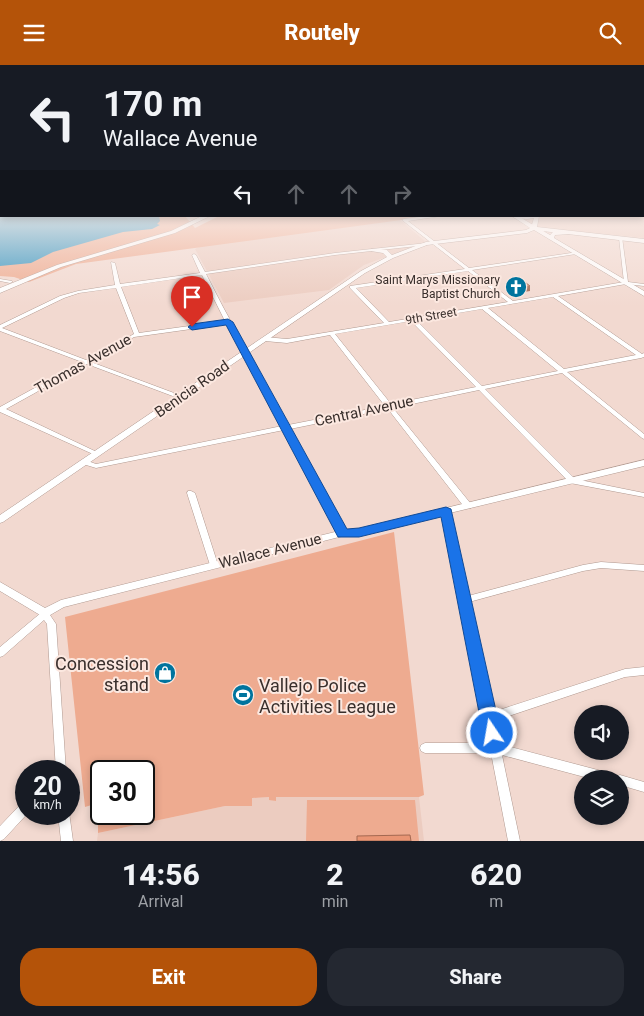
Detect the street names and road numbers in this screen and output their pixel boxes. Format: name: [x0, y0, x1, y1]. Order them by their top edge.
street label: 9th Street: [404, 305, 458, 327]
street label: Thomas Avenue: [32, 330, 134, 398]
street label: Benicia Road: [151, 357, 233, 421]
street label: Central Avenue: [313, 392, 415, 430]
street label: Wallace Avenue: [217, 530, 323, 572]

